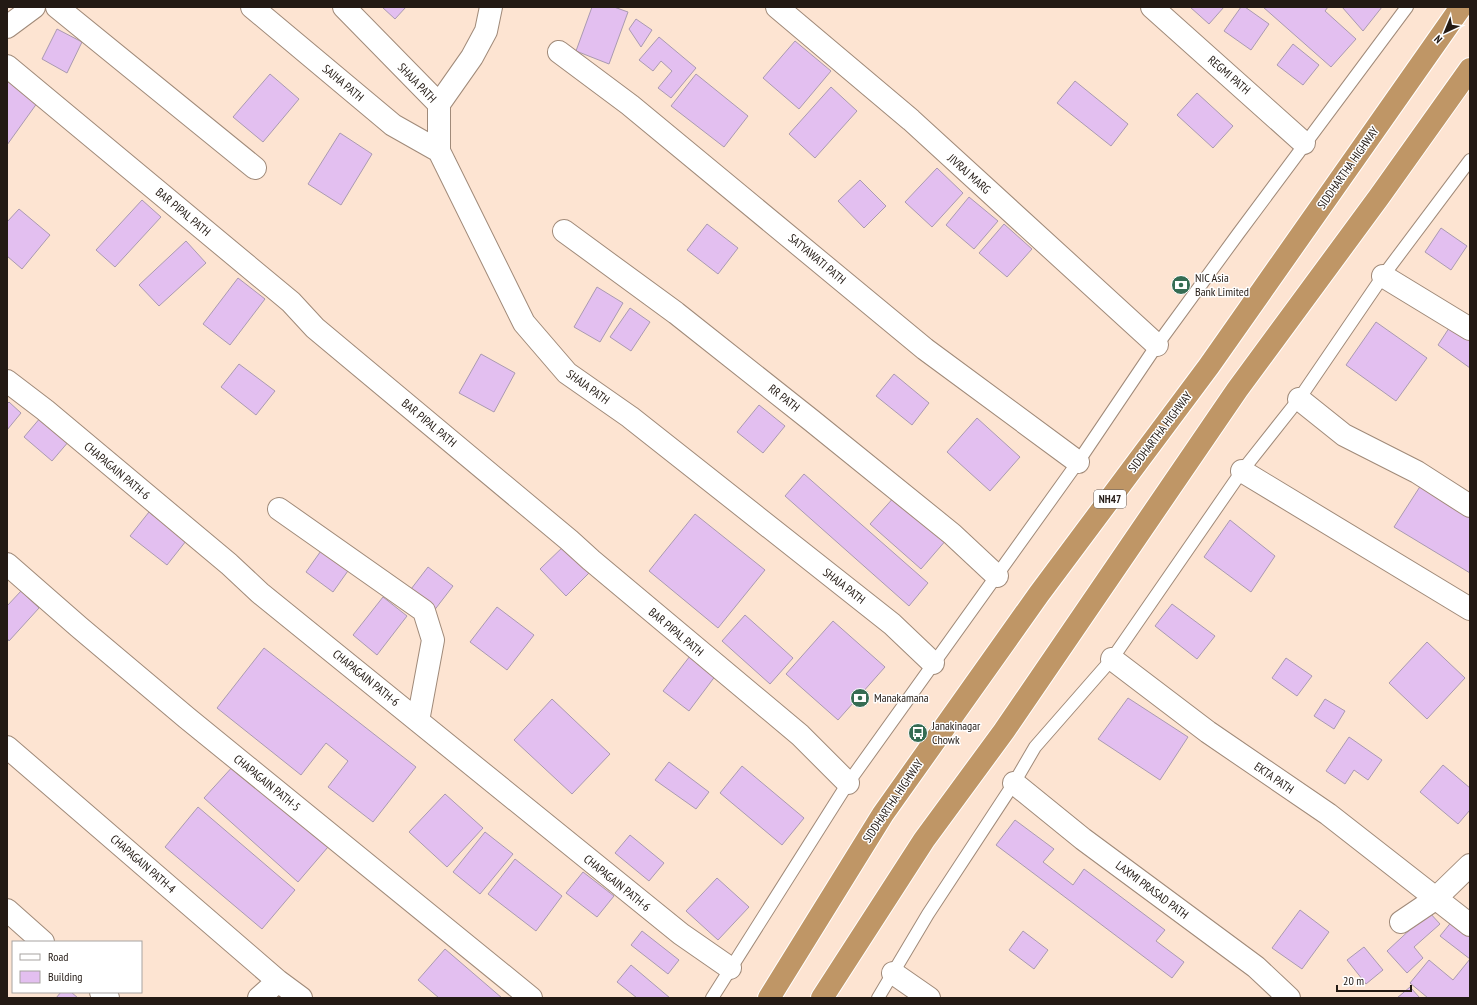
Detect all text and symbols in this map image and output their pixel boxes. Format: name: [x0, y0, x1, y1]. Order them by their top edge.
north arrow: [1425, 12, 1465, 52]
text: N: [1431, 32, 1445, 46]
street label: REGMI PATH: [1205, 52, 1254, 97]
street label: SHAJA PATH: [395, 60, 440, 106]
street label: SAJHA PATH: [320, 61, 367, 104]
street label: SIDDHARTHA HIGHWAY: [1314, 123, 1382, 212]
street label: JIVRAJ MARG: [944, 150, 994, 197]
street label: BAR PIPAL PATH: [153, 184, 214, 239]
street label: SATYAWATI PATH: [785, 230, 849, 287]
place label: NIC Asia Bank Limited: [1195, 270, 1249, 299]
bank icon: NIC Asia Bank Limited: [1170, 274, 1192, 296]
street label: SHAJA PATH: [564, 366, 613, 407]
street label: RR PATH: [766, 381, 803, 414]
street label: SIDDHARTHA HIGHWAY: [1124, 388, 1195, 475]
street label: BAR PIPAL PATH: [399, 395, 460, 450]
street label: CHAPAGAIN PATH-6: [81, 439, 153, 503]
road number: NH47: [1094, 490, 1126, 508]
street label: SHAJA PATH: [820, 564, 868, 607]
street label: BAR PIPAL PATH: [646, 604, 707, 659]
street label: CHAPAGAIN PATH-6: [330, 646, 403, 709]
bank icon: Manakamana: [849, 687, 871, 709]
place label: Manakamana: [874, 690, 929, 705]
place label: Janakinagar Chowk: [931, 718, 981, 747]
bus stop icon: Janakinagar Chowk: [907, 722, 929, 744]
street label: CHAPAGAIN PATH-5: [231, 751, 304, 814]
street label: SIDDHARTHA HIGHWAY: [859, 756, 926, 845]
street label: EKTA PATH: [1252, 759, 1297, 797]
street label: CHAPAGAIN PATH-4: [108, 831, 180, 896]
street label: CHAPAGAIN PATH-6: [581, 851, 654, 914]
street label: LAXMI PRASAD PATH: [1113, 857, 1192, 922]
legend: [12, 941, 142, 993]
text: Road: [48, 949, 68, 964]
scale bar: [1337, 967, 1411, 993]
text: Building: [48, 969, 83, 984]
text: 20 m: [1343, 973, 1364, 988]

